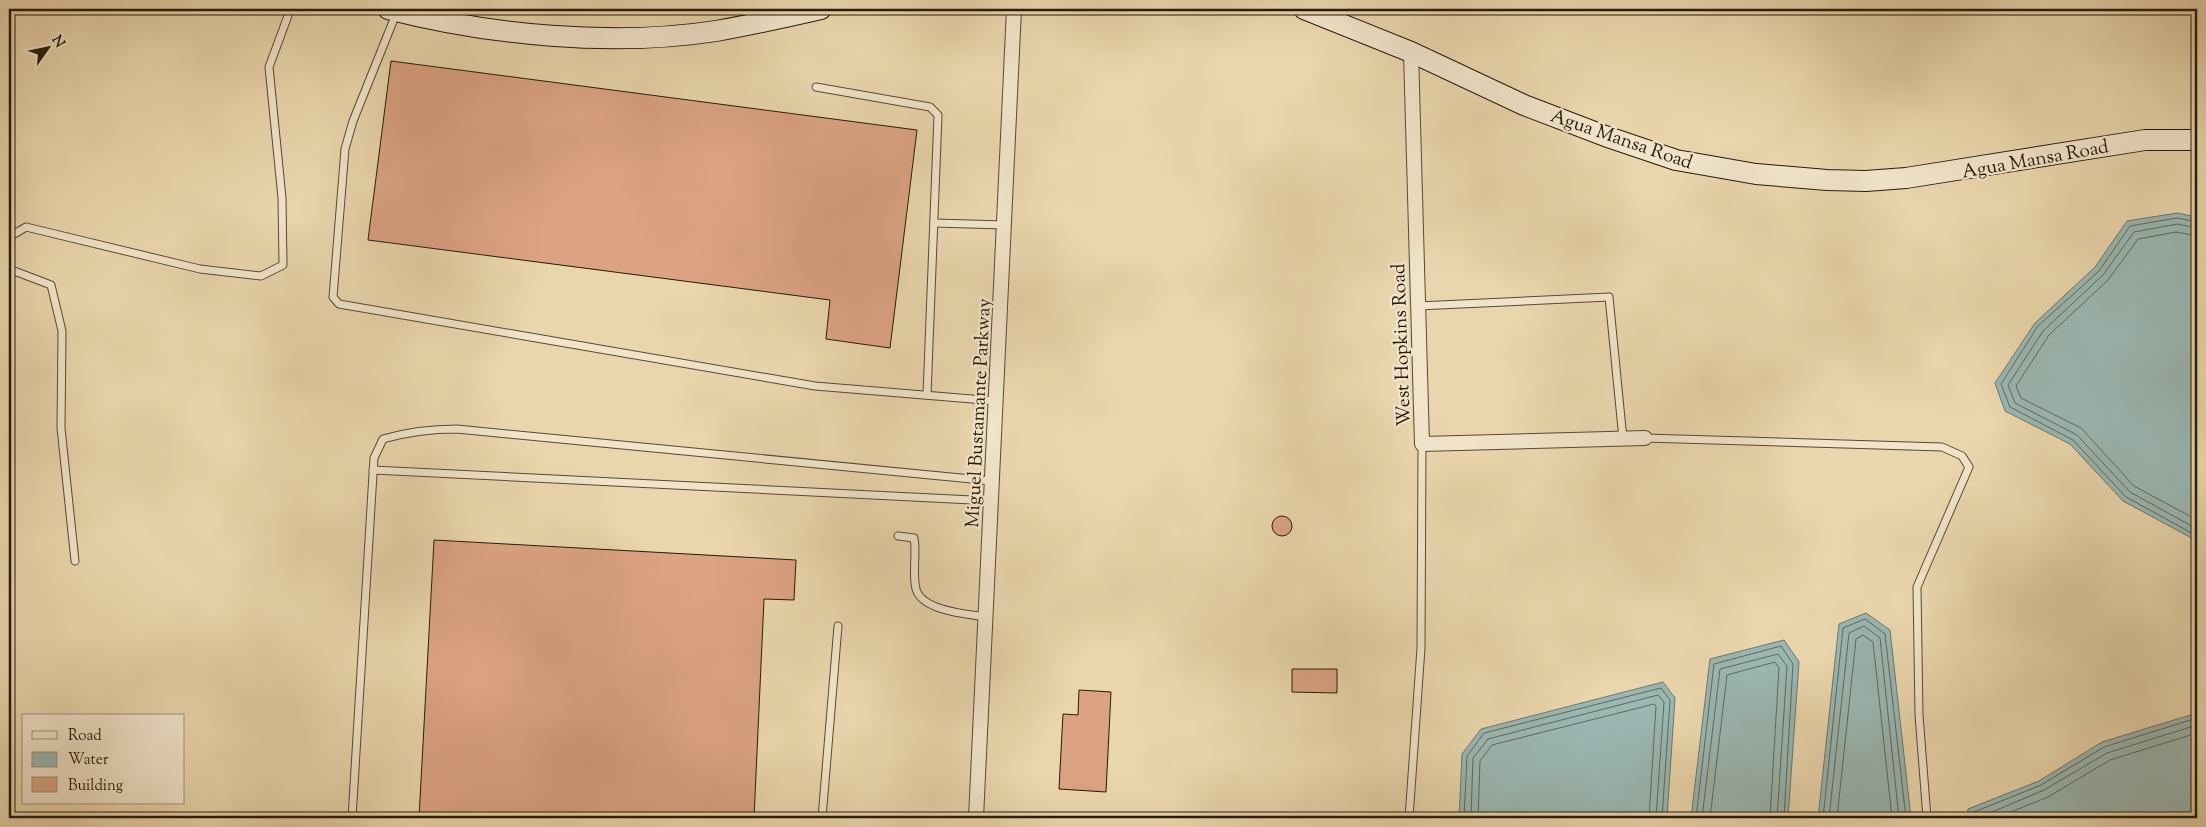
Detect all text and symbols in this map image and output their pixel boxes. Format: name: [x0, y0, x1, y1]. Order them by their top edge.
north arrow: [22, 22, 72, 72]
text: N: [46, 32, 69, 52]
street label: Agua Mansa Road: [1547, 103, 1696, 177]
street label: Agua Mansa Road: [1960, 134, 2111, 187]
street label: West Hopkins Road: [1386, 263, 1419, 427]
street label: Miguel Bustamante Parkway: [960, 297, 999, 529]
legend: [22, 714, 185, 804]
text: Road: [68, 726, 102, 747]
text: Water: [68, 750, 109, 771]
text: Building: [68, 776, 123, 797]

